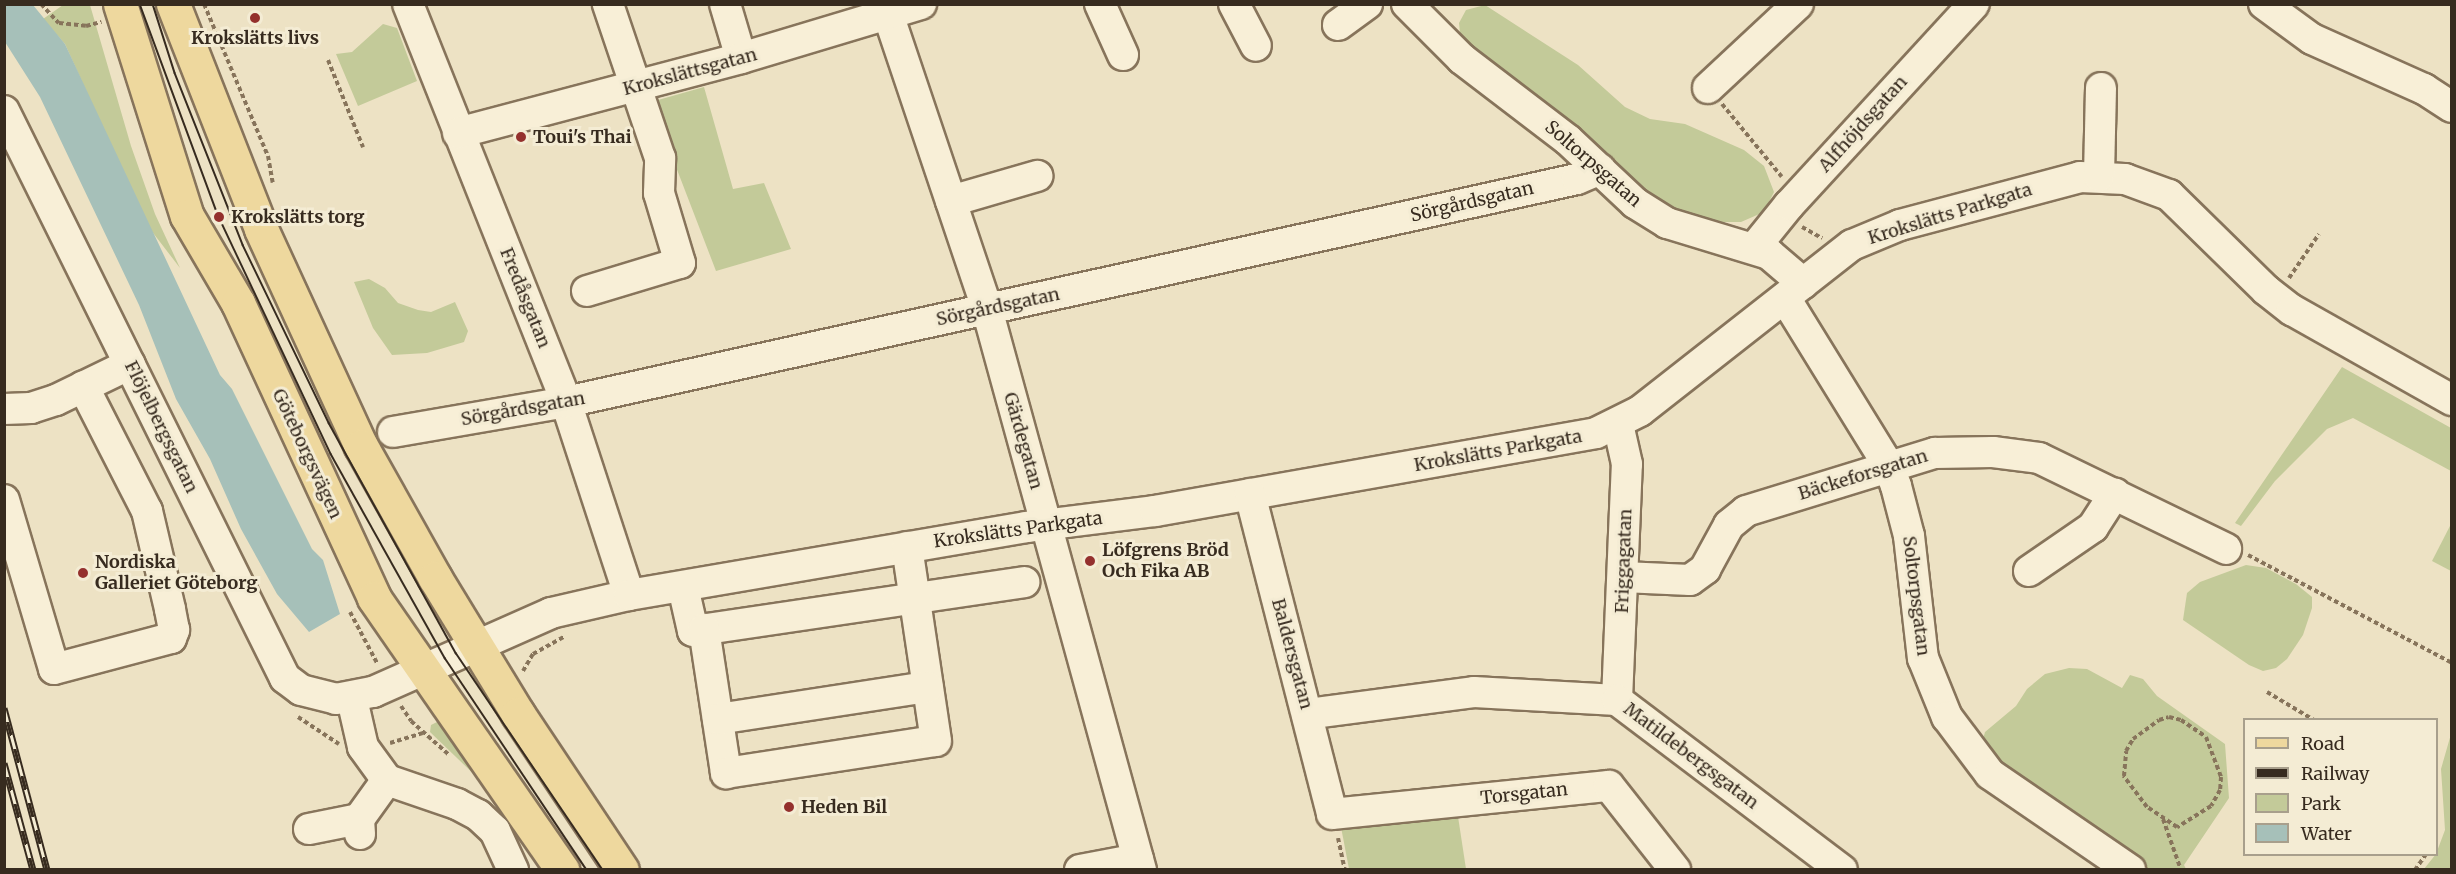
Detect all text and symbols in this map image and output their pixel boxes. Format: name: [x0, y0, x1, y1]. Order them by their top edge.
marker: Krokslätts livs: [248, 11, 262, 25]
place label: Krokslätts livs: [191, 27, 319, 49]
street label: Krokslättsgatan: [621, 44, 759, 100]
street label: Alfhöjdsgatan: [1814, 71, 1912, 177]
street label: Soltorpsgatan: [1540, 116, 1646, 212]
place label: Toui's Thai: [533, 126, 632, 148]
marker: Toui's Thai: [514, 130, 528, 144]
street label: Sörgårdsgatan: [1408, 177, 1536, 227]
street label: Krokslätts Parkgata: [1865, 179, 2035, 249]
place label: Krokslätts torg: [231, 206, 365, 228]
marker: Krokslätts torg: [212, 210, 226, 224]
street label: Fredåsgatan: [495, 245, 555, 351]
street label: Sörgårdsgatan: [934, 283, 1062, 331]
street label: Flöjelbergsgatan: [120, 358, 202, 496]
street label: Göteborgsvägen: [267, 386, 347, 522]
street label: Sörgårdsgatan: [459, 387, 587, 431]
street label: Gärdegatan: [999, 390, 1047, 492]
street label: Krokslätts Parkgata: [1412, 426, 1584, 476]
street label: Bäckeforsgatan: [1796, 445, 1930, 505]
street label: Krokslätts Parkgata: [932, 507, 1104, 553]
street label: Friggagatan: [1611, 508, 1637, 614]
street label: Soltorpsgatan: [1898, 535, 1934, 657]
place label: Löfgrens Bröd Och Fika AB: [1102, 540, 1229, 582]
place label: Nordiska Galleriet Göteborg: [95, 552, 258, 594]
marker: Löfgrens Bröd Och Fika AB: [1083, 554, 1097, 568]
marker: Nordiska Galleriet Göteborg: [76, 566, 90, 580]
street label: Baldersgatan: [1267, 596, 1317, 712]
street label: Matildebergsgatan: [1619, 698, 1763, 814]
legend: [2243, 718, 2438, 856]
text: Road: [2301, 732, 2345, 755]
text: Railway: [2301, 762, 2369, 785]
street label: Torsgatan: [1479, 779, 1569, 809]
text: Park: [2301, 792, 2341, 815]
place label: Heden Bil: [801, 796, 887, 818]
marker: Heden Bil: [782, 800, 796, 814]
text: Water: [2301, 822, 2352, 845]

